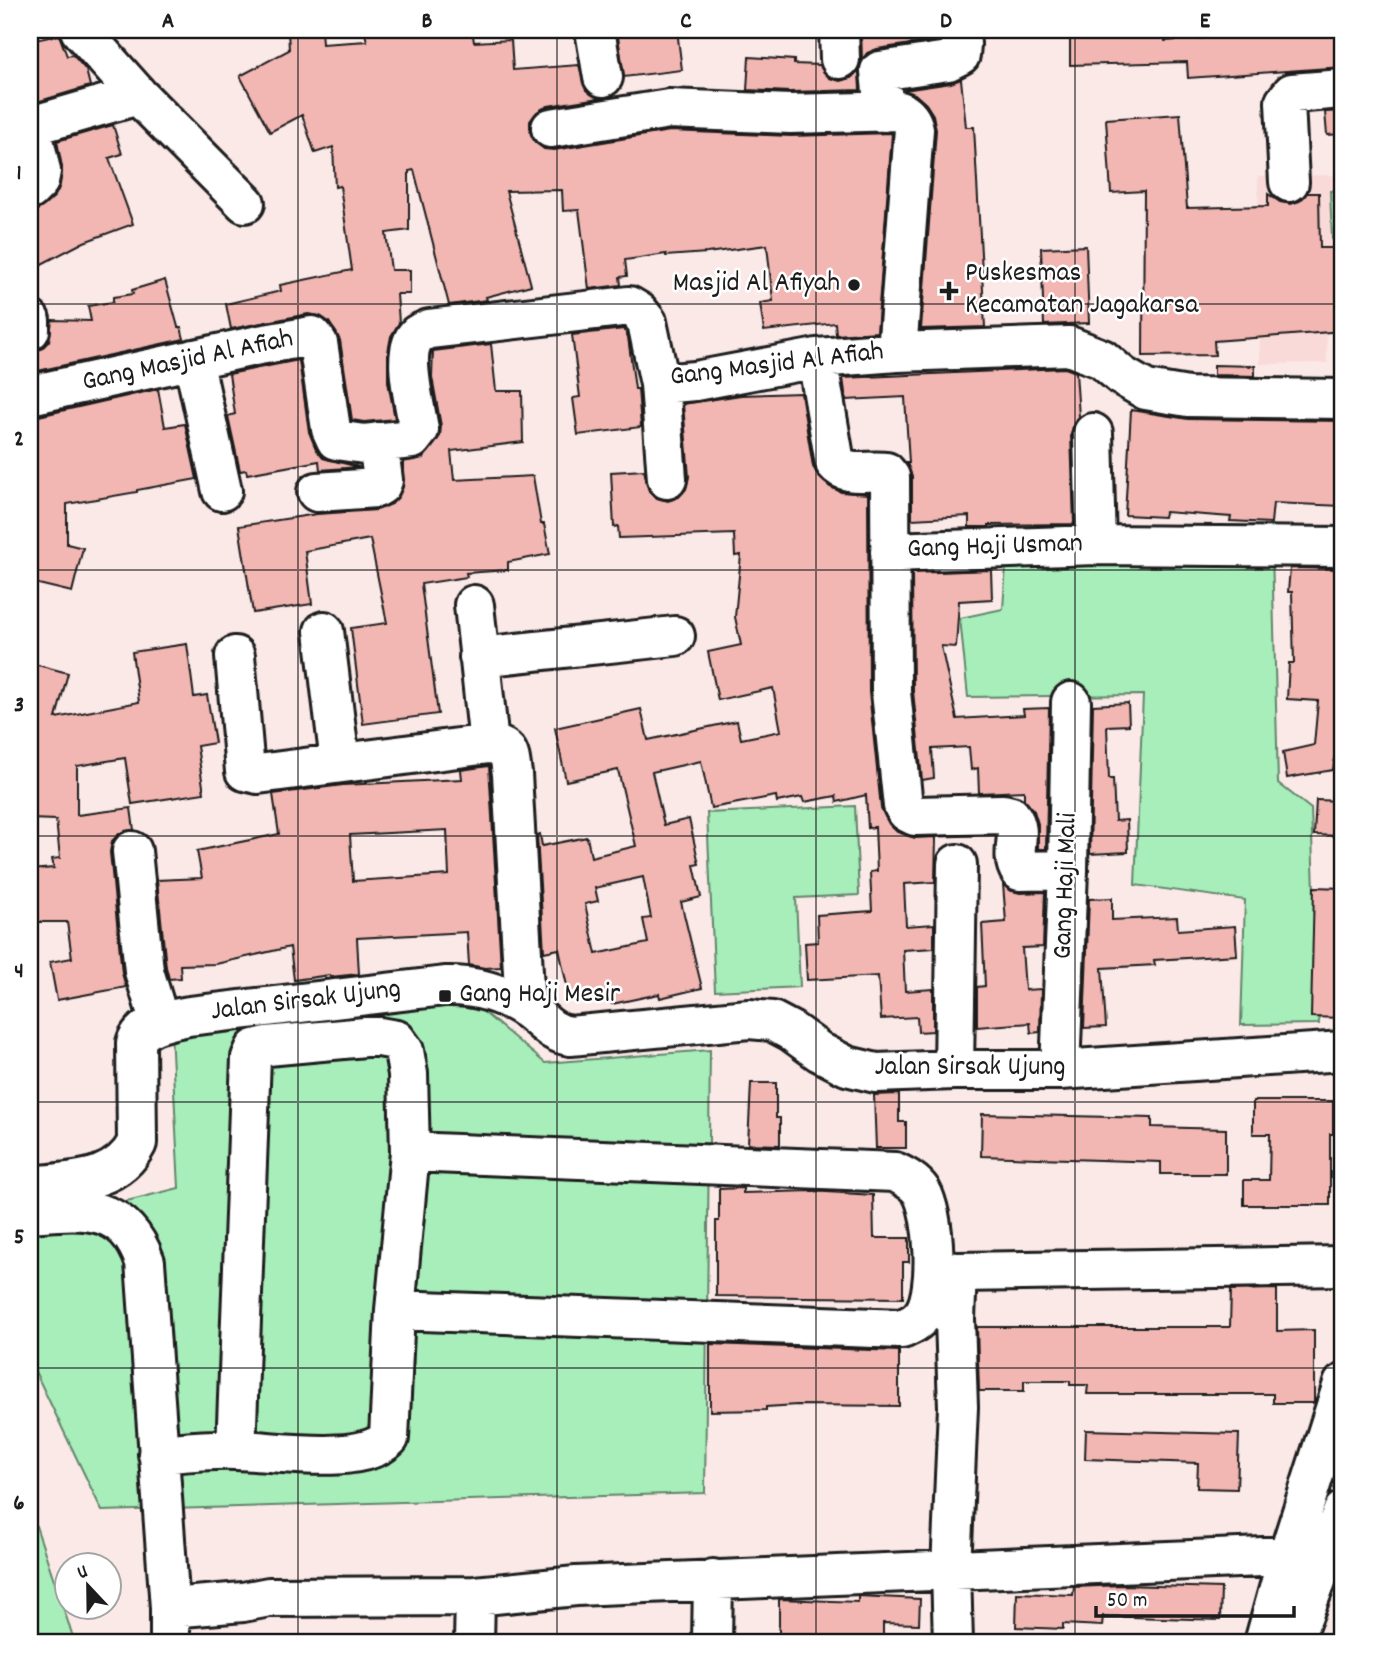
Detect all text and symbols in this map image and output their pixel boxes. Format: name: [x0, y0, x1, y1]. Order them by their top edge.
text: A: [162, 6, 174, 39]
text: B: [422, 6, 433, 39]
text: C: [680, 6, 692, 39]
text: D: [940, 6, 952, 39]
text: E: [1200, 6, 1211, 39]
text: 1: [16, 158, 22, 191]
place label: Puskesmas Kecamatan Jagakarsa: [965, 255, 1199, 327]
place label: Masjid Al Afiyah: [673, 265, 840, 305]
marker: Masjid Al Afiyah: [846, 277, 862, 293]
marker: Puskesmas Kecamatan Jagakarsa: [939, 281, 959, 301]
street label: Gang Masjid Al Afiah: [79, 320, 297, 404]
street label: Gang Masjid Al Afiah: [668, 333, 886, 399]
text: 2: [14, 424, 24, 457]
street label: Gang Haji Usman: [906, 525, 1084, 571]
text: 3: [14, 690, 24, 723]
street label: Gang Haji Mali: [1044, 812, 1090, 960]
text: 4: [14, 956, 24, 989]
street label: Jalan Sirsak Ujung: [209, 970, 403, 1034]
place label: Gang Haji Mesir: [459, 976, 621, 1016]
marker: Gang Haji Mesir: [437, 988, 453, 1004]
street label: Jalan Sirsak Ujung: [874, 1049, 1066, 1089]
text: 5: [14, 1222, 24, 1255]
text: 6: [13, 1488, 25, 1521]
north arrow: [52, 1550, 122, 1620]
text: U: [74, 1559, 92, 1588]
scale bar: [1096, 1575, 1294, 1619]
text: 50 m: [1107, 1587, 1147, 1617]

